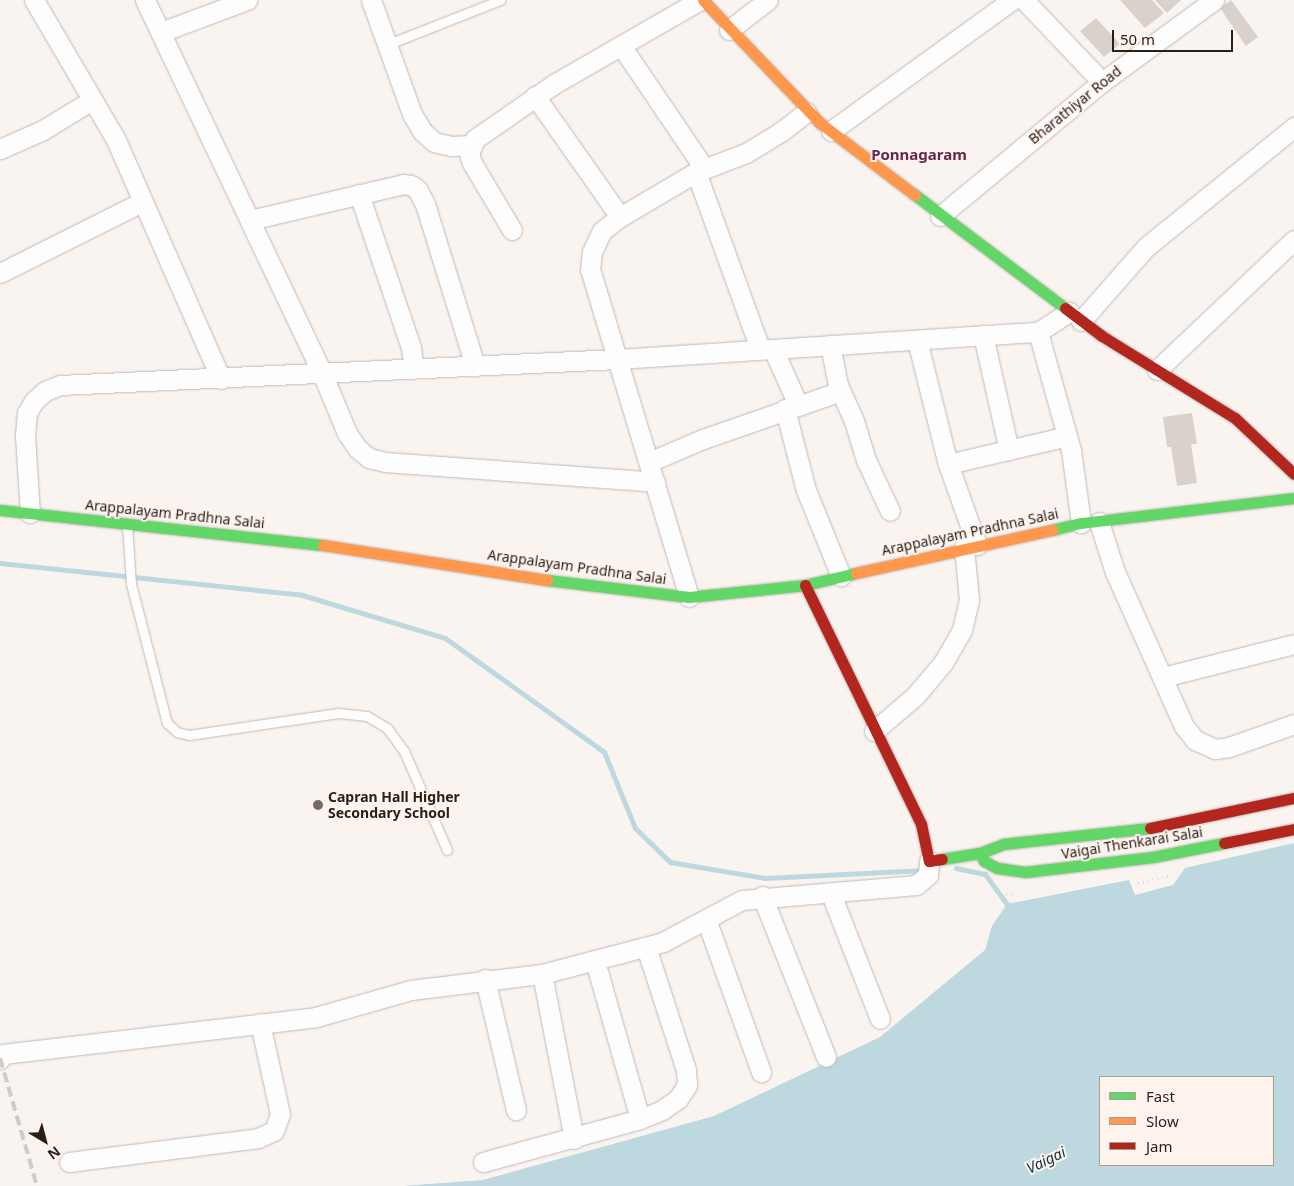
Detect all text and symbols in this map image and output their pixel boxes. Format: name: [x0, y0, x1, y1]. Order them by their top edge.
scale bar: [1114, 20, 1235, 52]
text: 50 m: [1120, 29, 1155, 49]
street label: Bharathiyar Road: [1025, 62, 1125, 148]
district label: Ponnagaram: [871, 146, 967, 164]
street label: Arappalayam Pradhna Salai: [84, 496, 266, 532]
street label: Arappalayam Pradhna Salai: [880, 505, 1060, 559]
street label: Arappalayam Pradhna Salai: [486, 546, 668, 588]
place label: Capran Hall Higher Secondary School: [328, 789, 460, 822]
marker: Capran Hall Higher Secondary School: [312, 799, 324, 811]
street label: Vaigai Thenkarai Salai: [1060, 824, 1204, 862]
legend: [1099, 1076, 1274, 1166]
text: Fast: [1146, 1086, 1175, 1106]
text: Slow: [1146, 1111, 1179, 1131]
north arrow: [20, 1116, 70, 1166]
text: Jam: [1146, 1136, 1173, 1156]
text: N: [44, 1142, 65, 1164]
water label: Vaigai: [1023, 1143, 1069, 1177]

